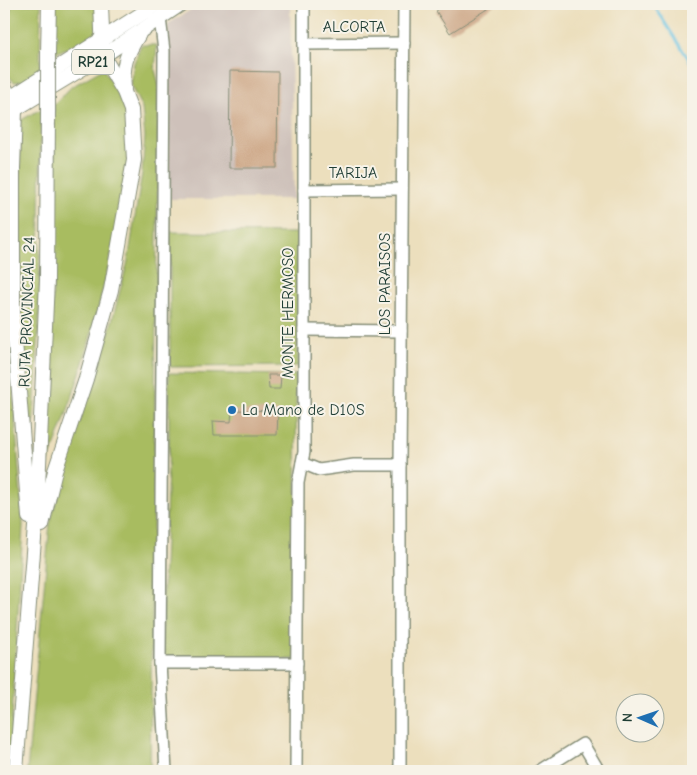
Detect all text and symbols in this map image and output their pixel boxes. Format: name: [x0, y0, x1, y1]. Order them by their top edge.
street label: ALCORTA: [323, 18, 385, 36]
road number: RP21: [72, 50, 114, 74]
street label: TARIJA: [329, 164, 377, 182]
street label: LOS PARAISOS: [376, 233, 394, 335]
street label: RUTA PROVINCIAL 24: [15, 236, 39, 388]
street label: MONTE HERMOSO: [279, 247, 297, 379]
place label: La Mano de D10S: [242, 401, 365, 419]
marker: La Mano de D10S: [226, 404, 238, 416]
north arrow: [614, 692, 664, 742]
text: N: [619, 713, 636, 722]

